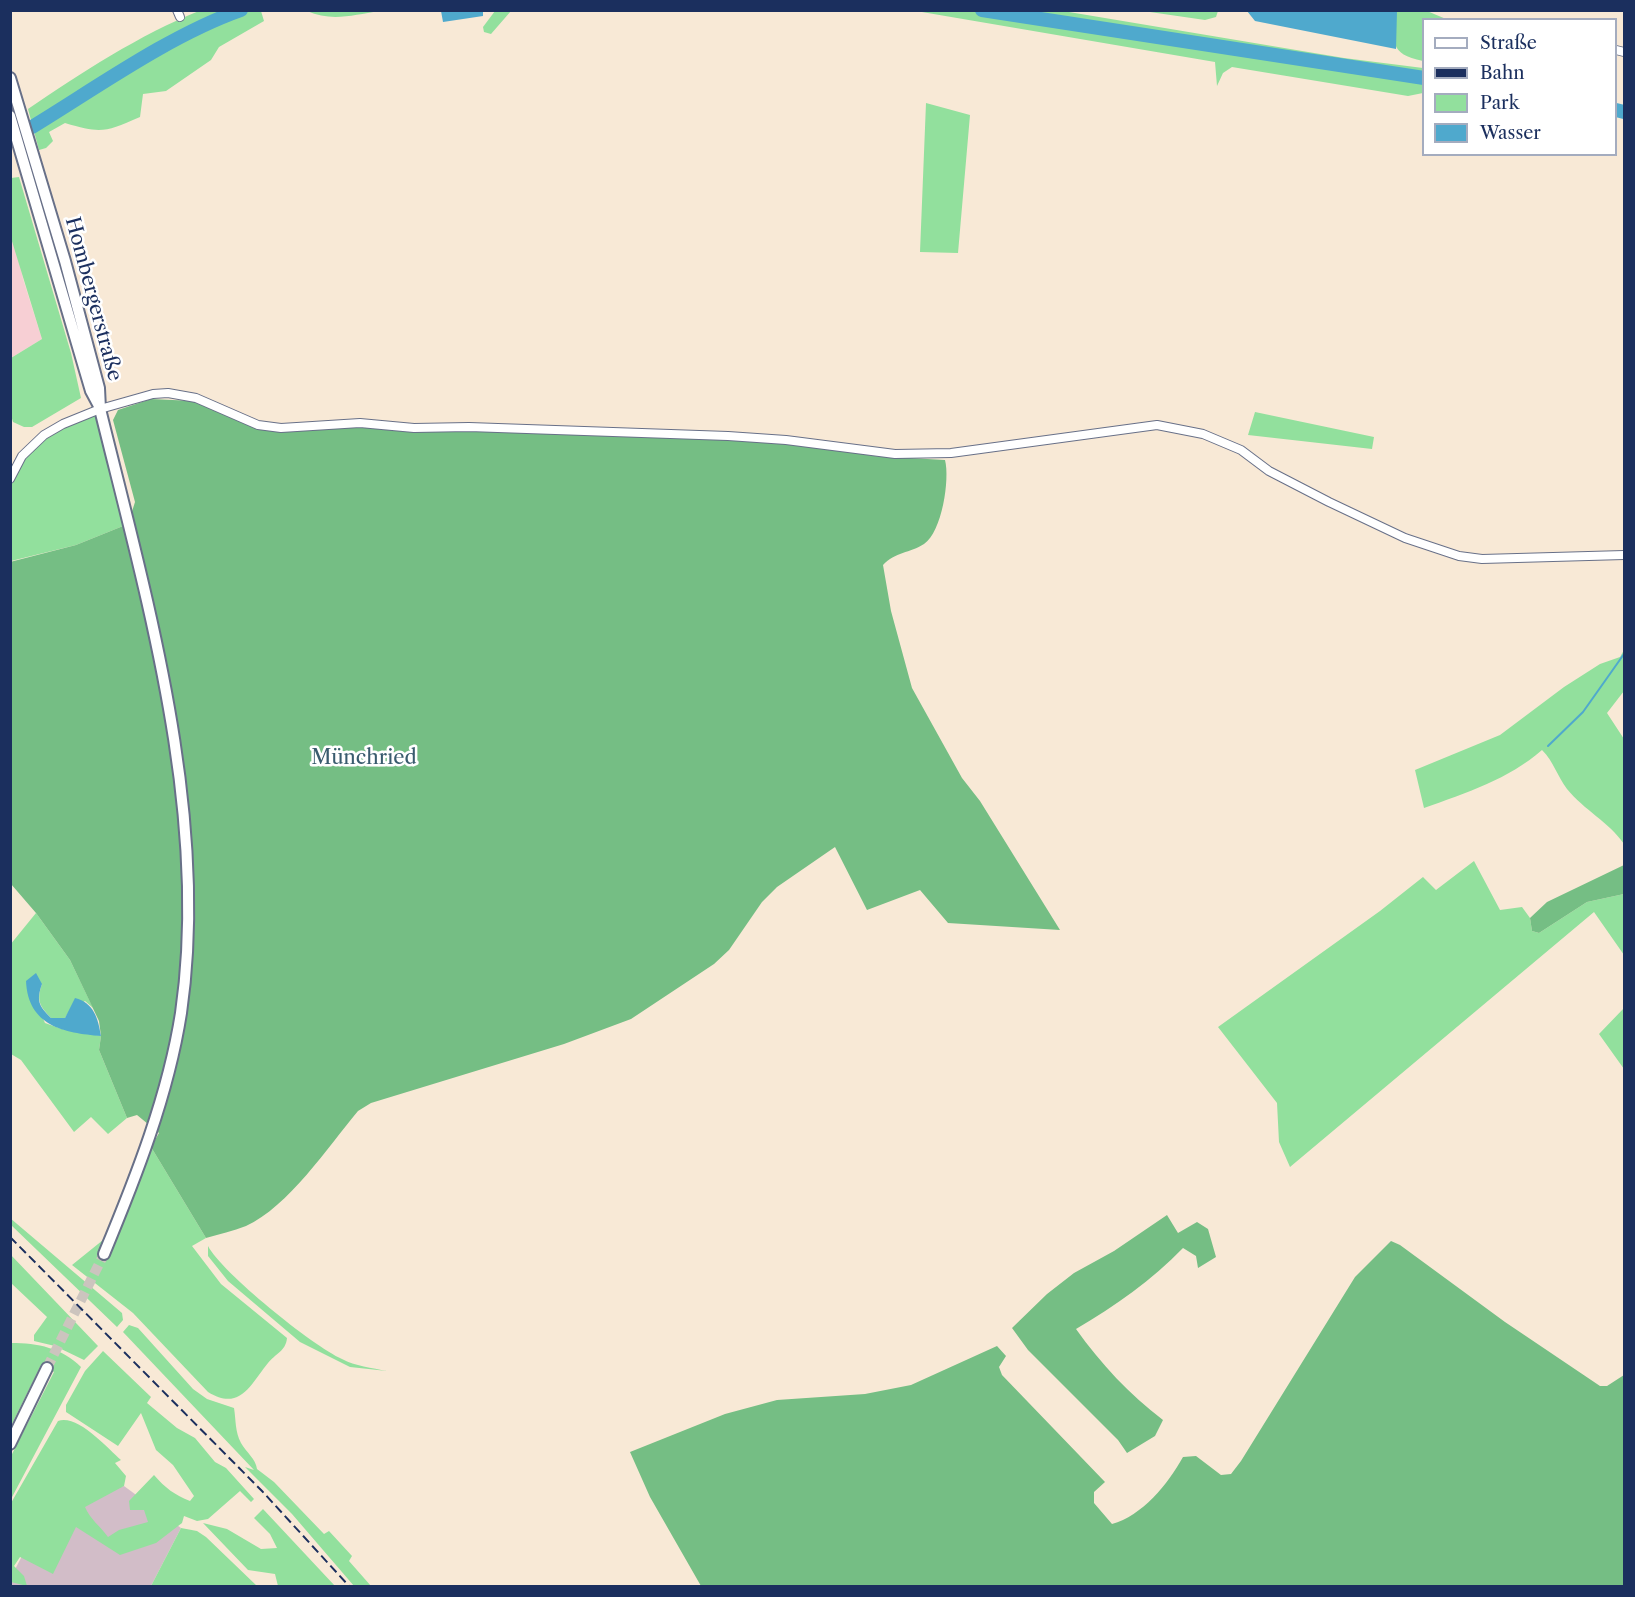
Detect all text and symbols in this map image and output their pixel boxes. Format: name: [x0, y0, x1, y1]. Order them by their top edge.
legend: [1422, 18, 1617, 156]
text: Straße: [1480, 32, 1537, 54]
text: Bahn: [1480, 62, 1525, 84]
text: Park: [1480, 92, 1519, 114]
text: Wasser: [1480, 122, 1541, 144]
street label: Hombergerstraße: [60, 214, 126, 384]
park label: Münchried: [311, 746, 417, 770]

